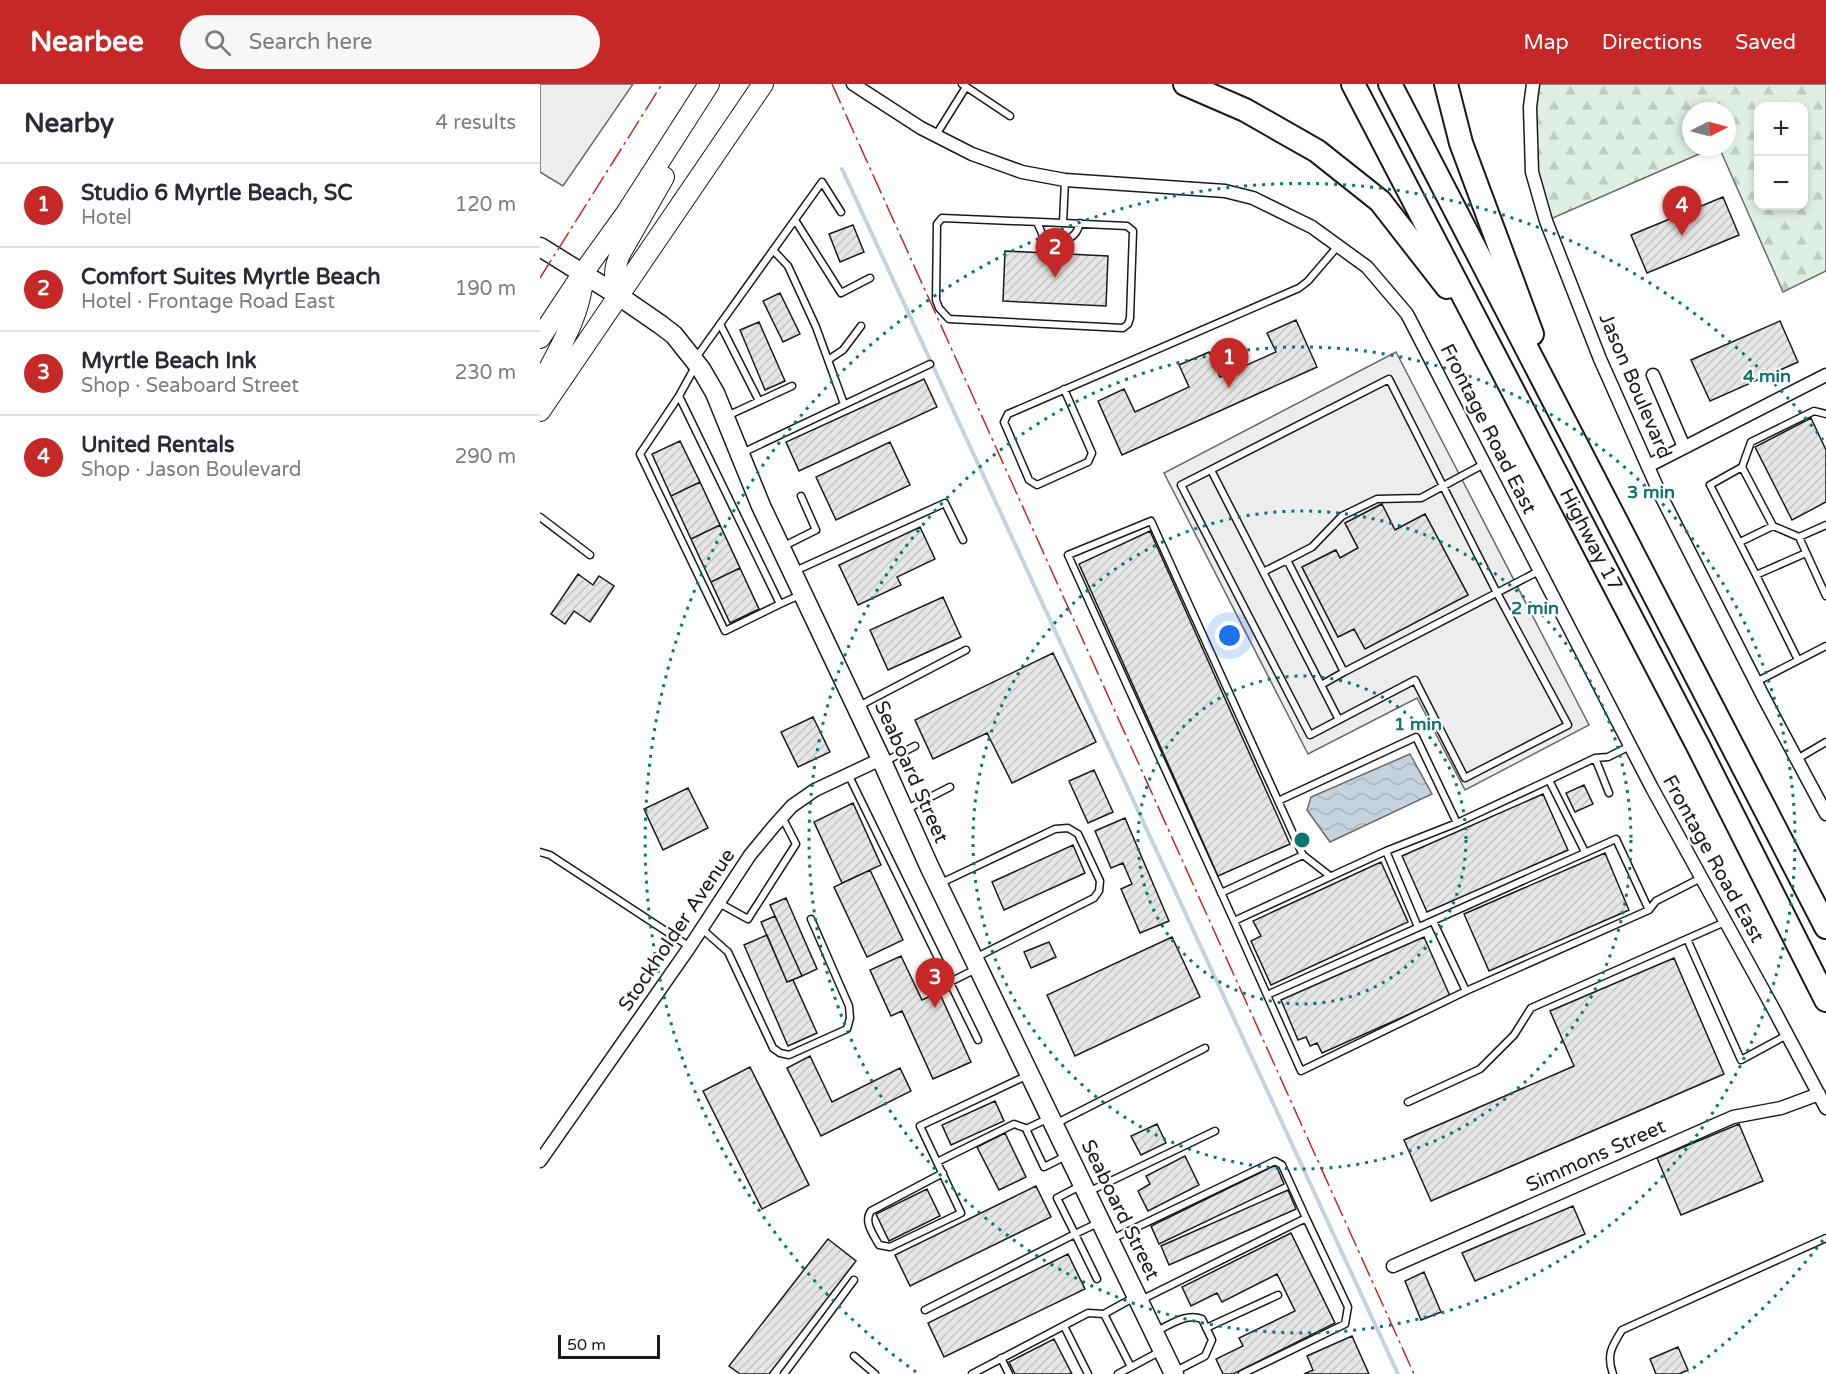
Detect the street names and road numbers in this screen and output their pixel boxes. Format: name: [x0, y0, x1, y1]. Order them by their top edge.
street label: Jason Boulevard: [1594, 310, 1676, 462]
street label: Frontage Road East: [1435, 340, 1541, 518]
street label: Highway 17: [1554, 484, 1627, 595]
street label: Seaboard Street: [869, 697, 953, 847]
street label: Frontage Road East: [1657, 771, 1769, 947]
street label: Stockholder Avenue: [614, 844, 740, 1016]
street label: Simmons Street: [1523, 1114, 1670, 1197]
street label: Seaboard Street: [1076, 1136, 1165, 1284]

